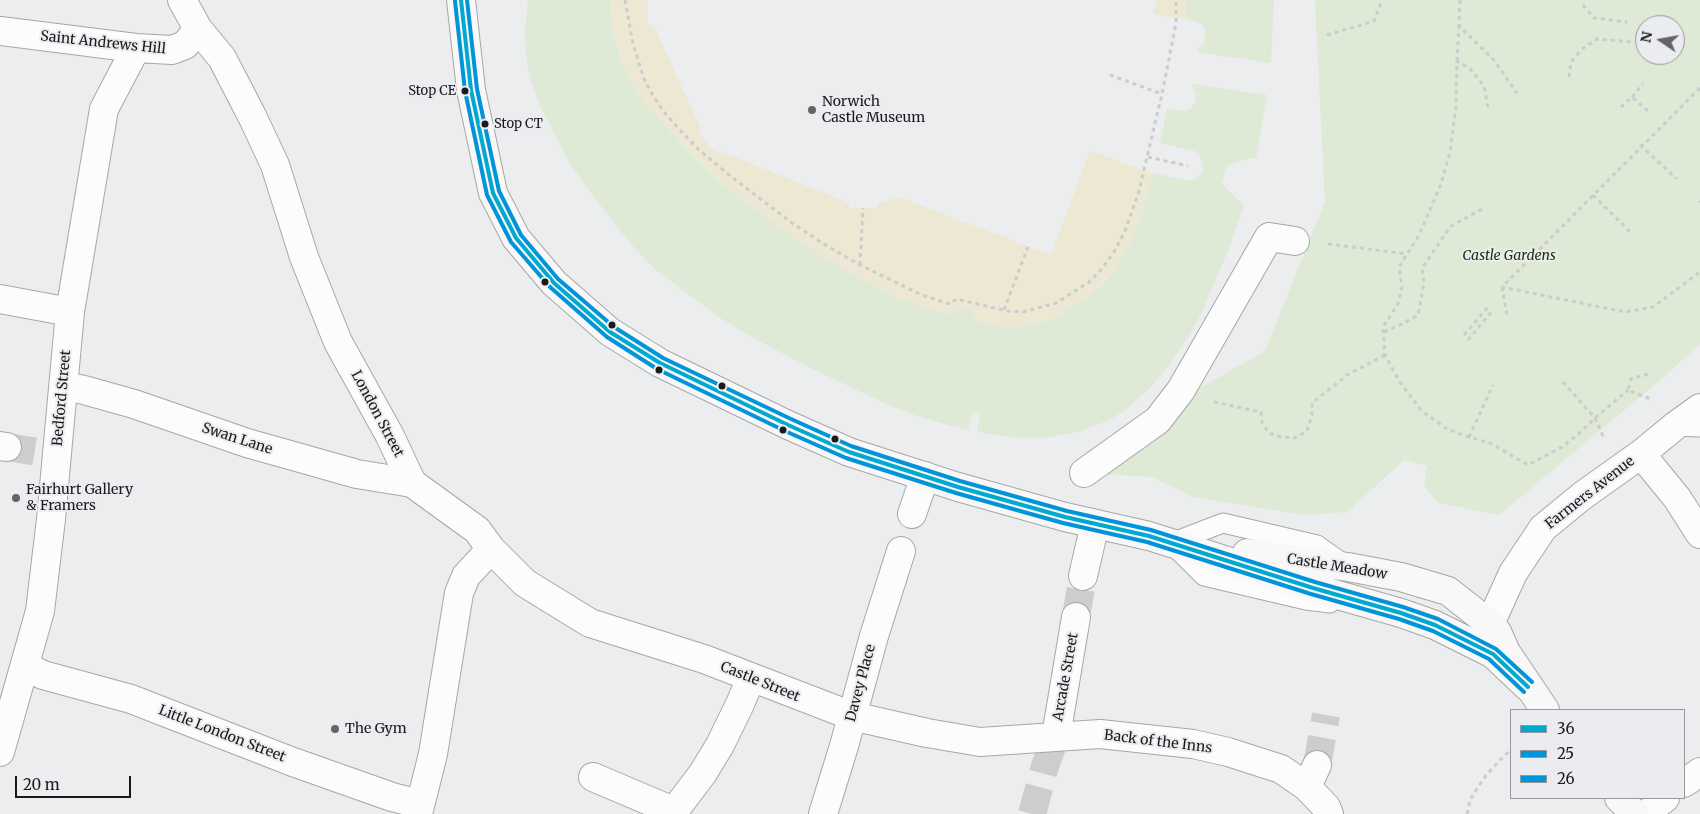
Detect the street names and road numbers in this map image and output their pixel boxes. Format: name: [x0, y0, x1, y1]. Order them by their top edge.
street label: Saint Andrews Hill: [40, 28, 166, 58]
street label: Bedford Street: [49, 349, 75, 447]
street label: London Street: [347, 368, 407, 460]
street label: Swan Lane: [200, 420, 274, 458]
street label: Farmers Avenue: [1542, 453, 1638, 533]
street label: Castle Meadow: [1286, 551, 1388, 583]
street label: Arcade Street: [1050, 631, 1082, 723]
street label: Davey Place: [843, 642, 879, 724]
street label: Castle Street: [718, 658, 802, 706]
street label: Little London Street: [156, 702, 288, 766]
street label: Back of the Inns: [1103, 727, 1213, 757]

